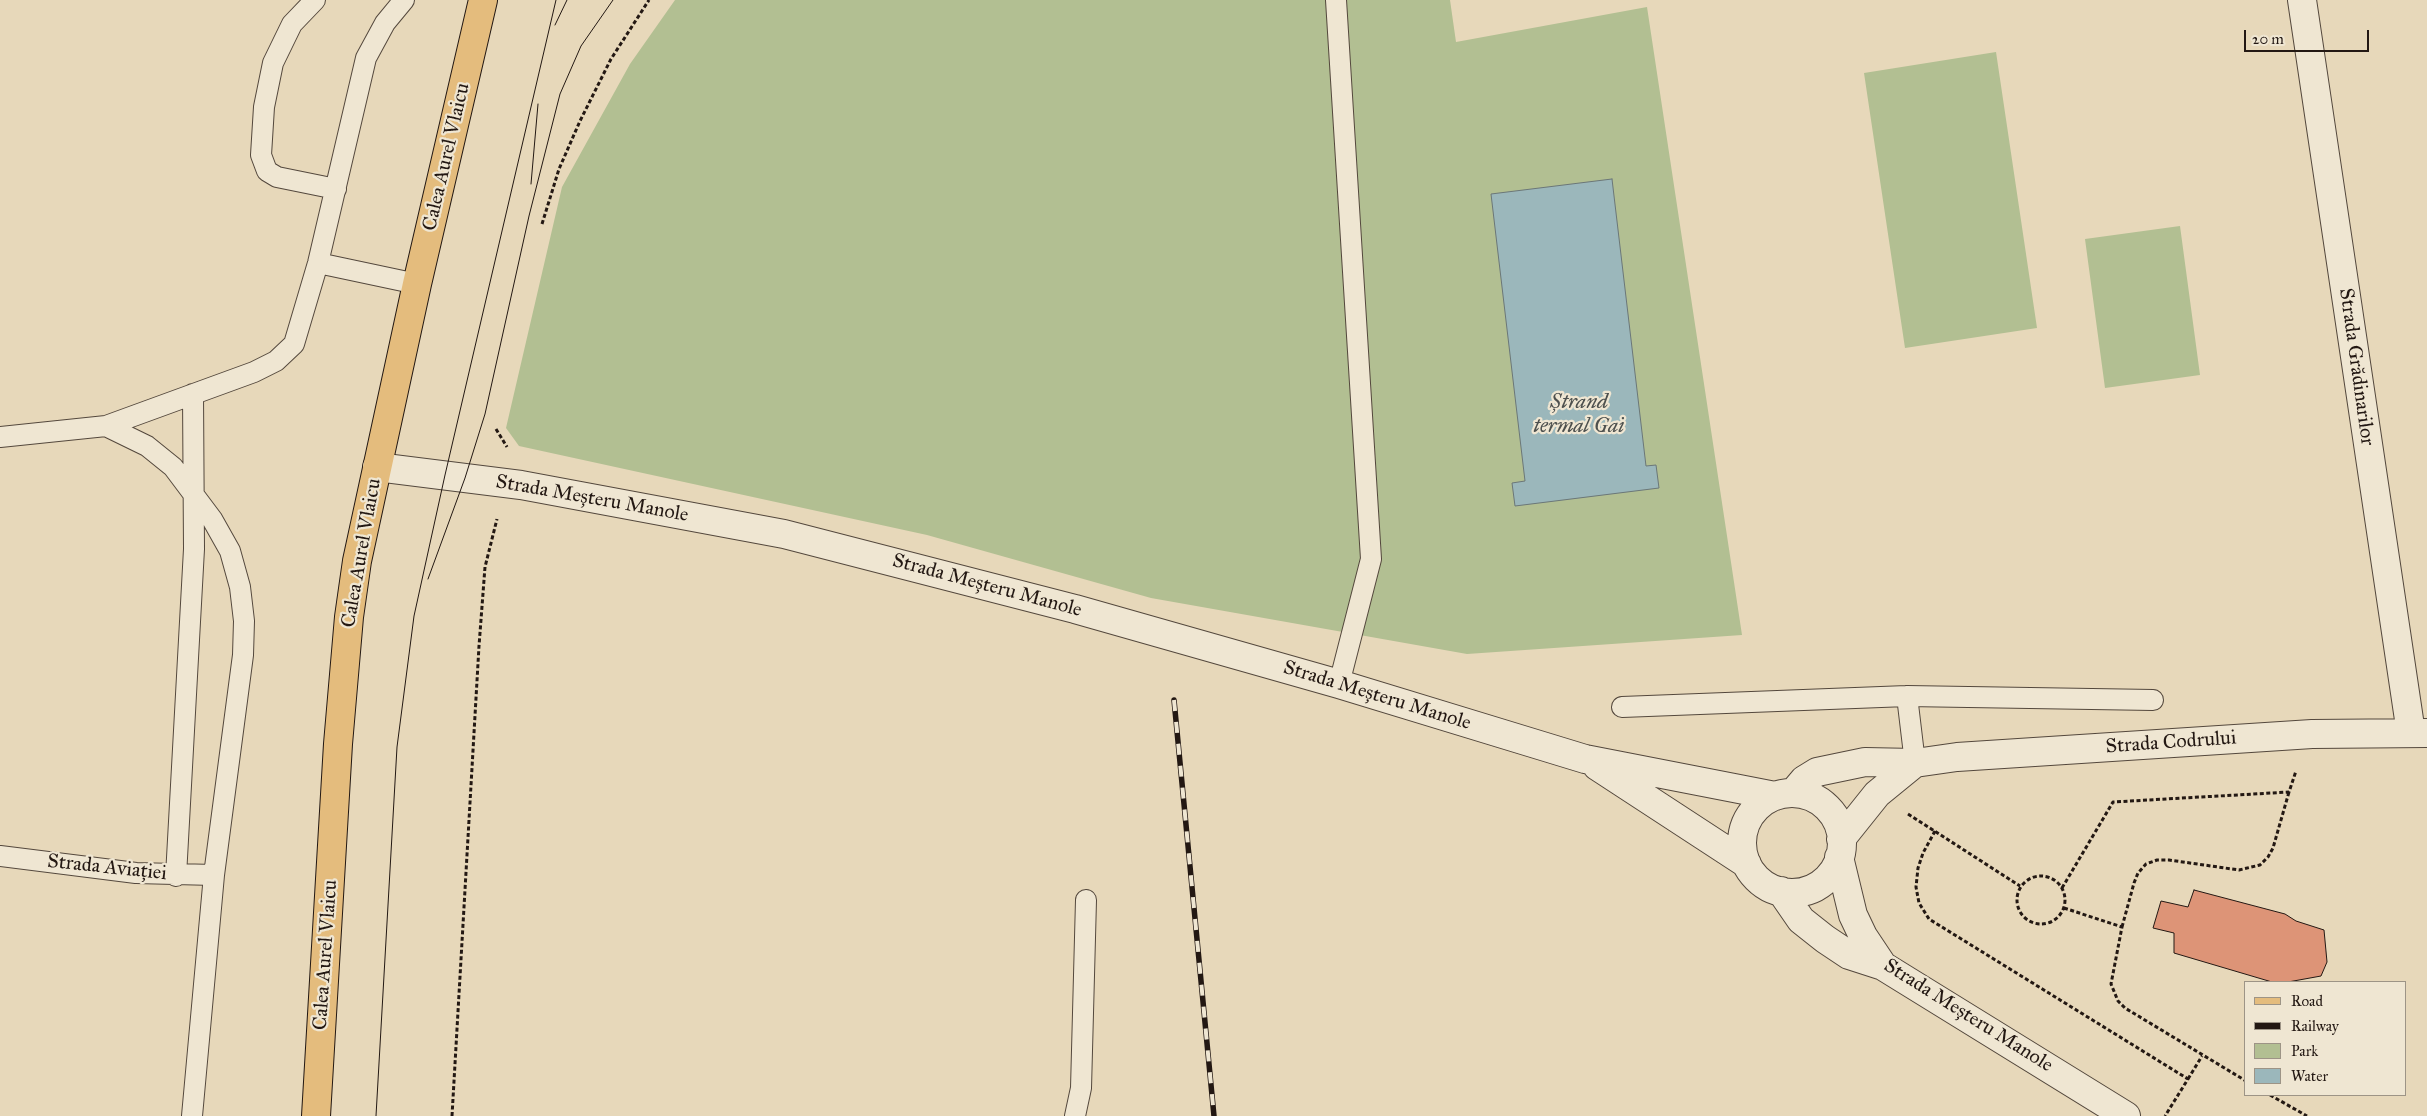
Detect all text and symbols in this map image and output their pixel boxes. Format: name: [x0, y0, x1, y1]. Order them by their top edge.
scale bar: [2247, 20, 2372, 52]
text: 20 m: [2252, 30, 2284, 48]
street label: Calea Aurel Vlaicu: [418, 81, 476, 233]
street label: Strada Grădinarilor: [2333, 287, 2379, 447]
water label: Ștrand termal Gai: [1534, 390, 1624, 440]
street label: Strada Meșteru Manole: [494, 470, 690, 528]
street label: Calea Aurel Vlaicu: [337, 477, 387, 629]
street label: Strada Meșteru Manole: [890, 549, 1084, 623]
street label: Strada Meșteru Manole: [1280, 656, 1474, 736]
street label: Strada Codrului: [2105, 726, 2237, 760]
street label: Strada Aviației: [46, 850, 168, 886]
street label: Calea Aurel Vlaicu: [309, 879, 343, 1031]
street label: Strada Meșteru Manole: [1879, 954, 2057, 1078]
legend: [2244, 981, 2407, 1096]
text: Road: [2291, 992, 2323, 1010]
text: Railway: [2291, 1017, 2339, 1035]
text: Park: [2291, 1042, 2318, 1060]
text: Water: [2291, 1067, 2328, 1085]

